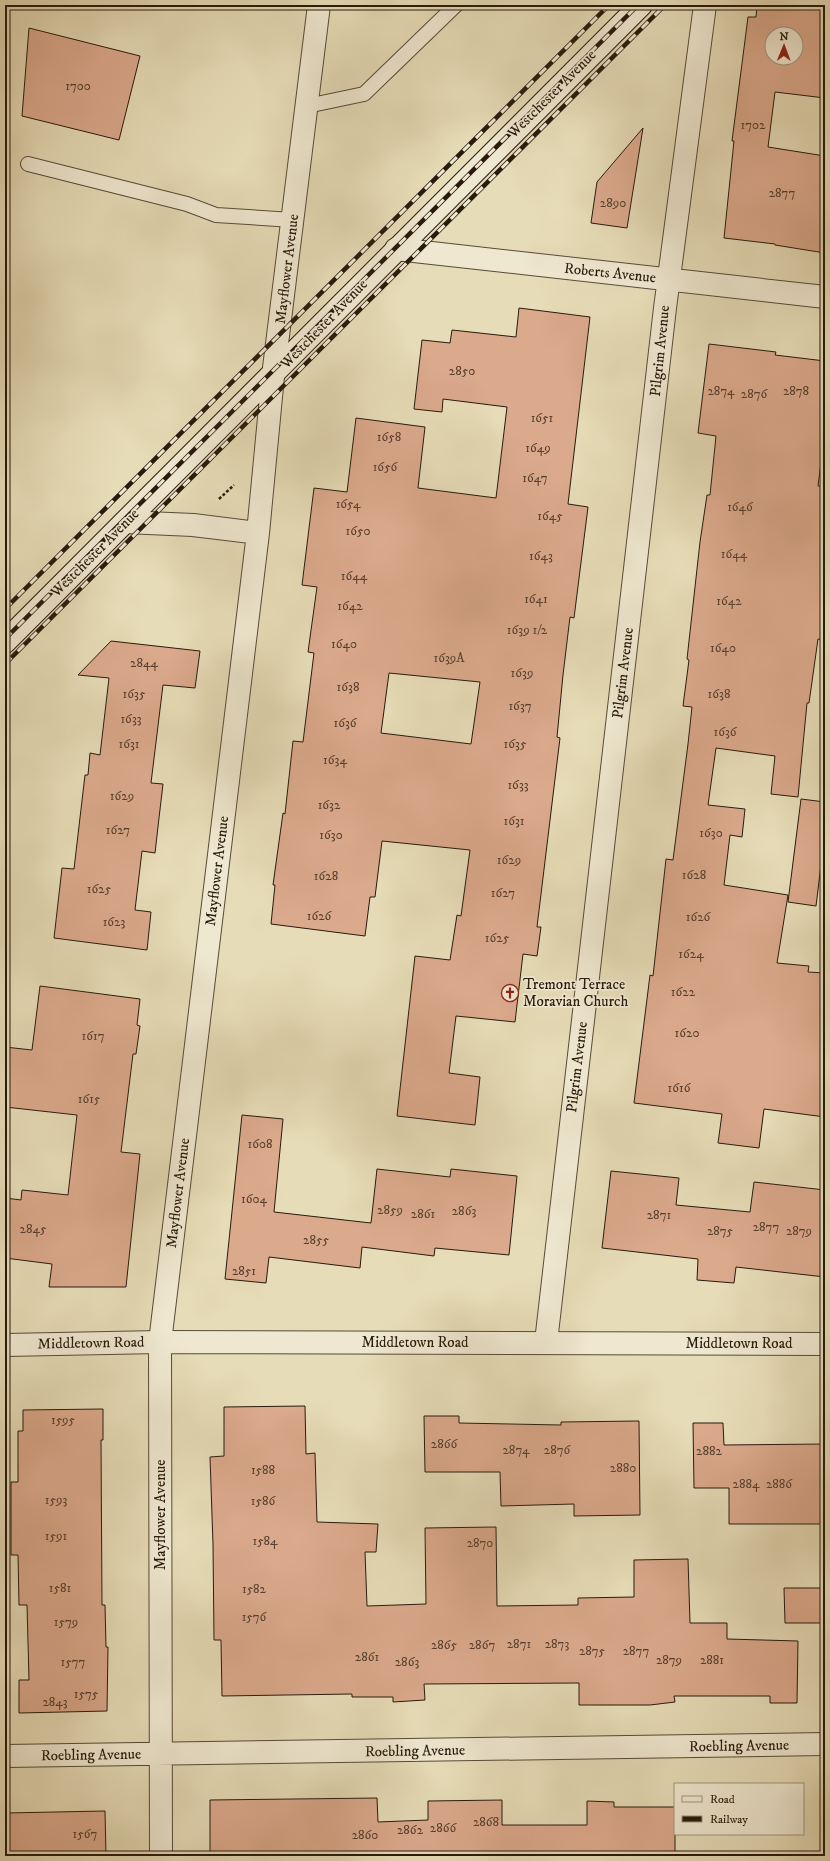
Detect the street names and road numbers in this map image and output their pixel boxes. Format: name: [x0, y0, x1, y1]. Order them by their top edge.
street label: Westchester Avenue: [503, 46, 600, 143]
street label: Mayflower Avenue: [271, 213, 303, 325]
street label: Roberts Avenue: [563, 259, 657, 287]
street label: Westchester Avenue: [276, 275, 372, 374]
street label: Pilgrim Avenue: [646, 304, 674, 398]
street label: Westchester Avenue: [46, 505, 143, 602]
street label: Pilgrim Avenue: [608, 626, 638, 720]
street label: Mayflower Avenue: [201, 815, 233, 927]
street label: Pilgrim Avenue: [562, 1020, 592, 1114]
street label: Mayflower Avenue: [162, 1137, 194, 1249]
street label: Middletown Road: [37, 1333, 145, 1353]
street label: Middletown Road: [362, 1333, 469, 1352]
street label: Middletown Road: [686, 1334, 793, 1353]
street label: Mayflower Avenue: [151, 1460, 170, 1570]
street label: Roebling Avenue: [689, 1736, 789, 1756]
street label: Roebling Avenue: [365, 1741, 465, 1761]
street label: Roebling Avenue: [41, 1745, 141, 1765]

